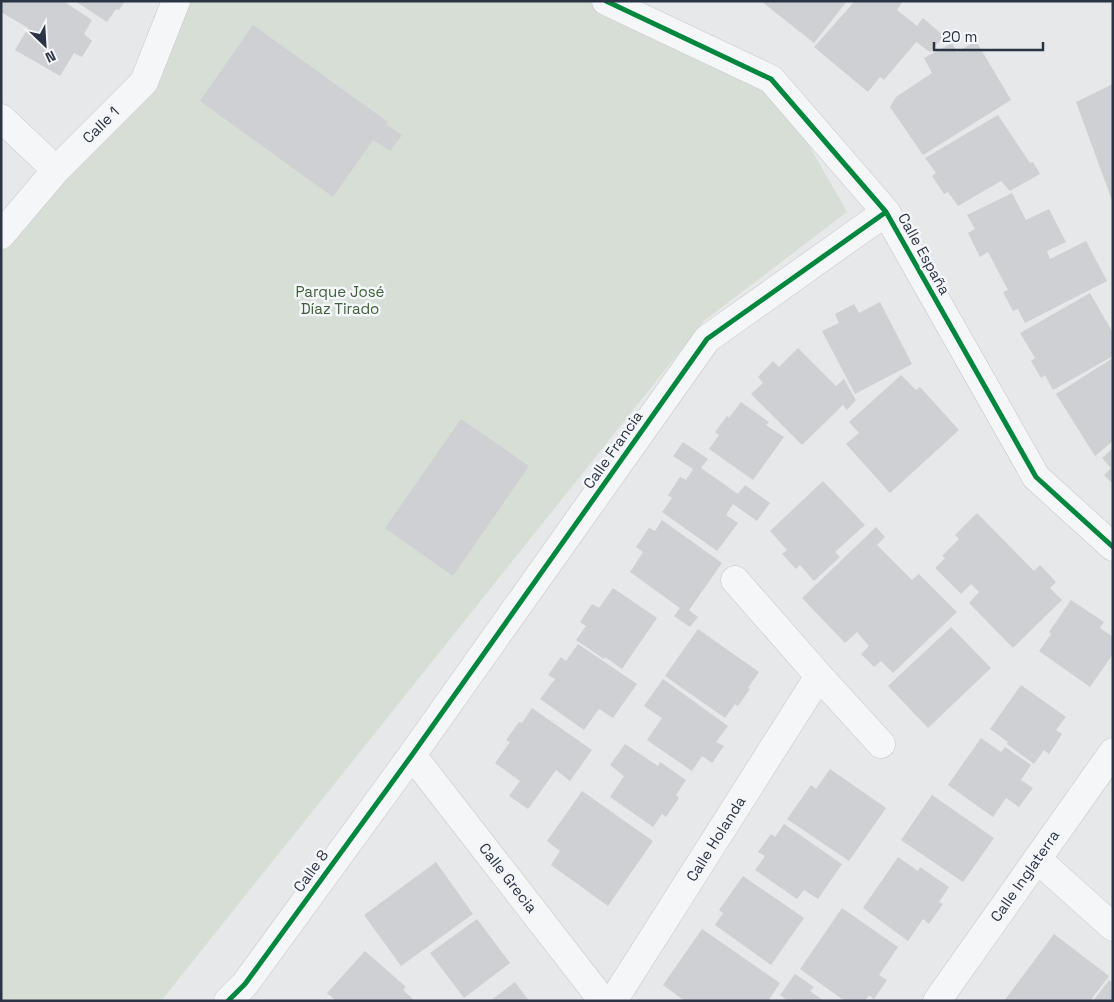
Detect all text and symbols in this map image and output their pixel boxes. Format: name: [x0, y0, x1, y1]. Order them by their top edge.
north arrow: [20, 20, 70, 70]
scale bar: [934, 20, 1043, 52]
text: 20 m: [942, 27, 977, 46]
text: N: [42, 47, 59, 67]
street label: Calle 1: [78, 102, 123, 147]
street label: Calle España: [894, 209, 955, 298]
park label: Parque José Díaz Tirado: [296, 282, 385, 318]
street label: Calle Francia: [579, 407, 647, 492]
street label: Calle Holanda: [682, 792, 750, 885]
street label: Calle Inglaterra: [986, 826, 1064, 925]
street label: Calle Grecia: [475, 839, 542, 917]
street label: Calle 8: [289, 846, 332, 896]

